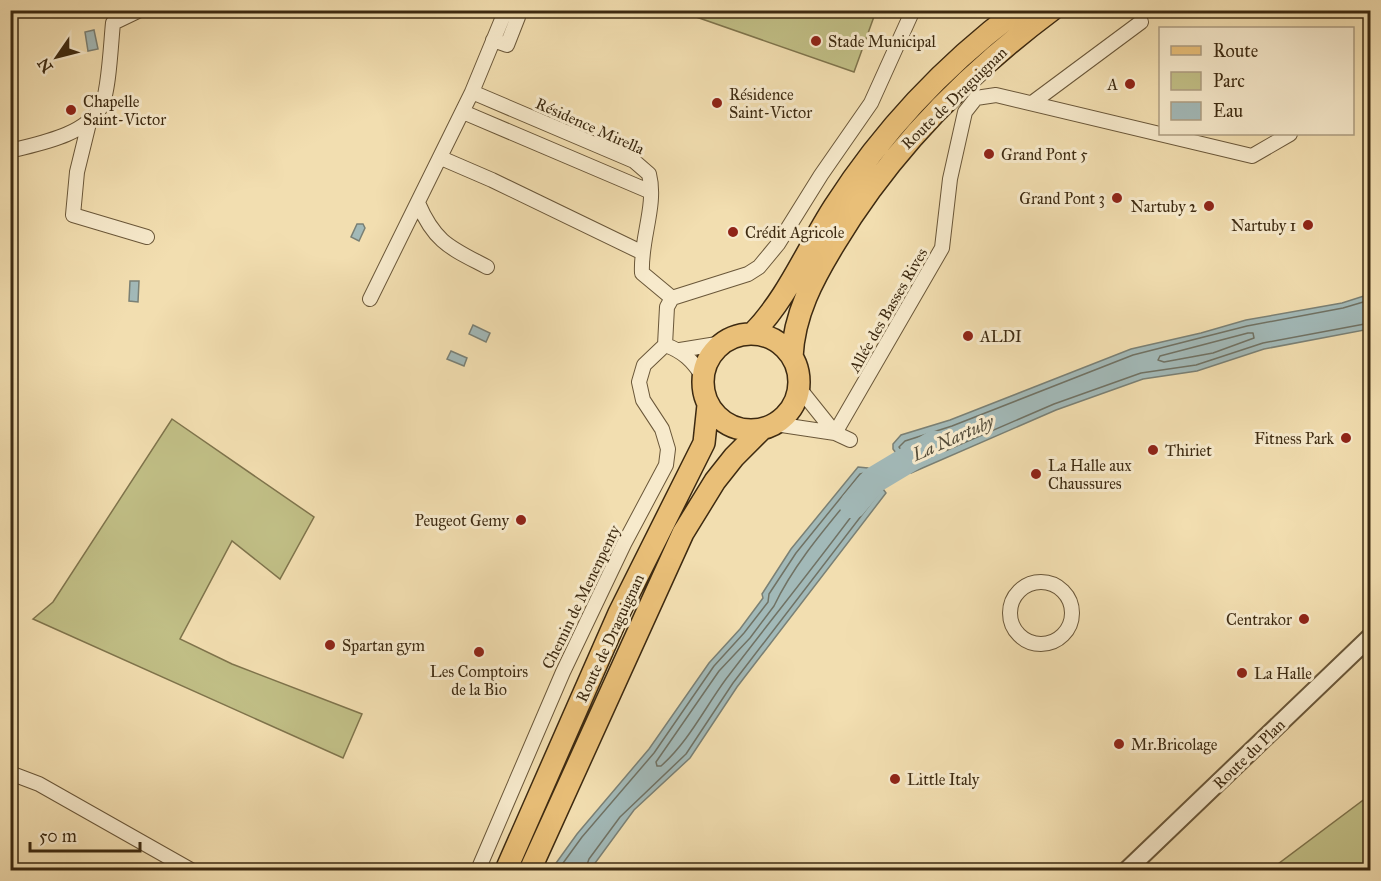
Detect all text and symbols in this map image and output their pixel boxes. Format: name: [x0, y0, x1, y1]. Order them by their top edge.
north arrow: [27, 27, 87, 87]
legend: [1159, 27, 1354, 135]
place label: Stade Municipal: [828, 32, 937, 51]
marker: Stade Municipal: [809, 34, 823, 48]
text: Route: [1213, 40, 1258, 62]
street label: Route de Draguignan: [897, 43, 1012, 154]
text: N: [33, 54, 57, 76]
text: Parc: [1213, 70, 1245, 92]
place label: A: [1106, 75, 1118, 94]
marker: A: [1123, 77, 1137, 91]
place label: Résidence Saint-Victor: [729, 85, 812, 122]
place label: Chapelle Saint-Victor: [83, 92, 166, 129]
street label: Résidence Mirella: [533, 94, 648, 159]
marker: Résidence Saint-Victor: [710, 96, 724, 110]
text: Eau: [1213, 100, 1243, 122]
marker: Chapelle Saint-Victor: [64, 103, 78, 117]
place label: Grand Pont 5: [1001, 145, 1088, 164]
marker: Grand Pont 5: [982, 147, 996, 161]
place label: Grand Pont 3: [1019, 189, 1105, 208]
marker: Grand Pont 3: [1110, 191, 1124, 205]
place label: Nartuby 2: [1130, 197, 1197, 216]
marker: Nartuby 2: [1202, 199, 1216, 213]
place label: Nartuby 1: [1231, 216, 1296, 235]
marker: Nartuby 1: [1301, 218, 1315, 232]
place label: Crédit Agricole: [745, 223, 845, 243]
marker: Crédit Agricole: [726, 225, 740, 239]
street label: Allée des Basses Rives: [844, 244, 931, 376]
place label: ALDI: [979, 327, 1022, 346]
marker: ALDI: [961, 329, 975, 343]
water label: La Nartuby: [908, 410, 998, 466]
place label: Fitness Park: [1254, 429, 1335, 448]
marker: Fitness Park: [1339, 431, 1353, 445]
place label: Thiriet: [1165, 441, 1212, 460]
marker: Thiriet: [1146, 443, 1160, 457]
place label: La Halle aux Chaussures: [1048, 456, 1132, 493]
marker: La Halle aux Chaussures: [1029, 467, 1043, 481]
place label: Peugeot Gemy: [415, 511, 509, 531]
marker: Peugeot Gemy: [514, 513, 528, 527]
street label: Chemin de Menenpenty: [538, 521, 624, 672]
street label: Route de Draguignan: [572, 571, 649, 706]
place label: Centrakor: [1226, 610, 1292, 629]
marker: Centrakor: [1297, 612, 1311, 626]
place label: Spartan gym: [342, 636, 425, 656]
marker: Spartan gym: [323, 638, 337, 652]
marker: Les Comptoirs de la Bio: [472, 645, 486, 659]
place label: Les Comptoirs de la Bio: [430, 662, 528, 699]
place label: La Halle: [1254, 664, 1312, 683]
marker: La Halle: [1235, 666, 1249, 680]
street label: Route du Plan: [1209, 715, 1289, 793]
place label: Mr.Bricolage: [1131, 735, 1218, 755]
marker: Mr.Bricolage: [1112, 737, 1126, 751]
place label: Little Italy: [907, 770, 980, 789]
marker: Little Italy: [888, 772, 902, 786]
scale bar: [30, 815, 140, 853]
text: 50 m: [39, 825, 77, 847]

